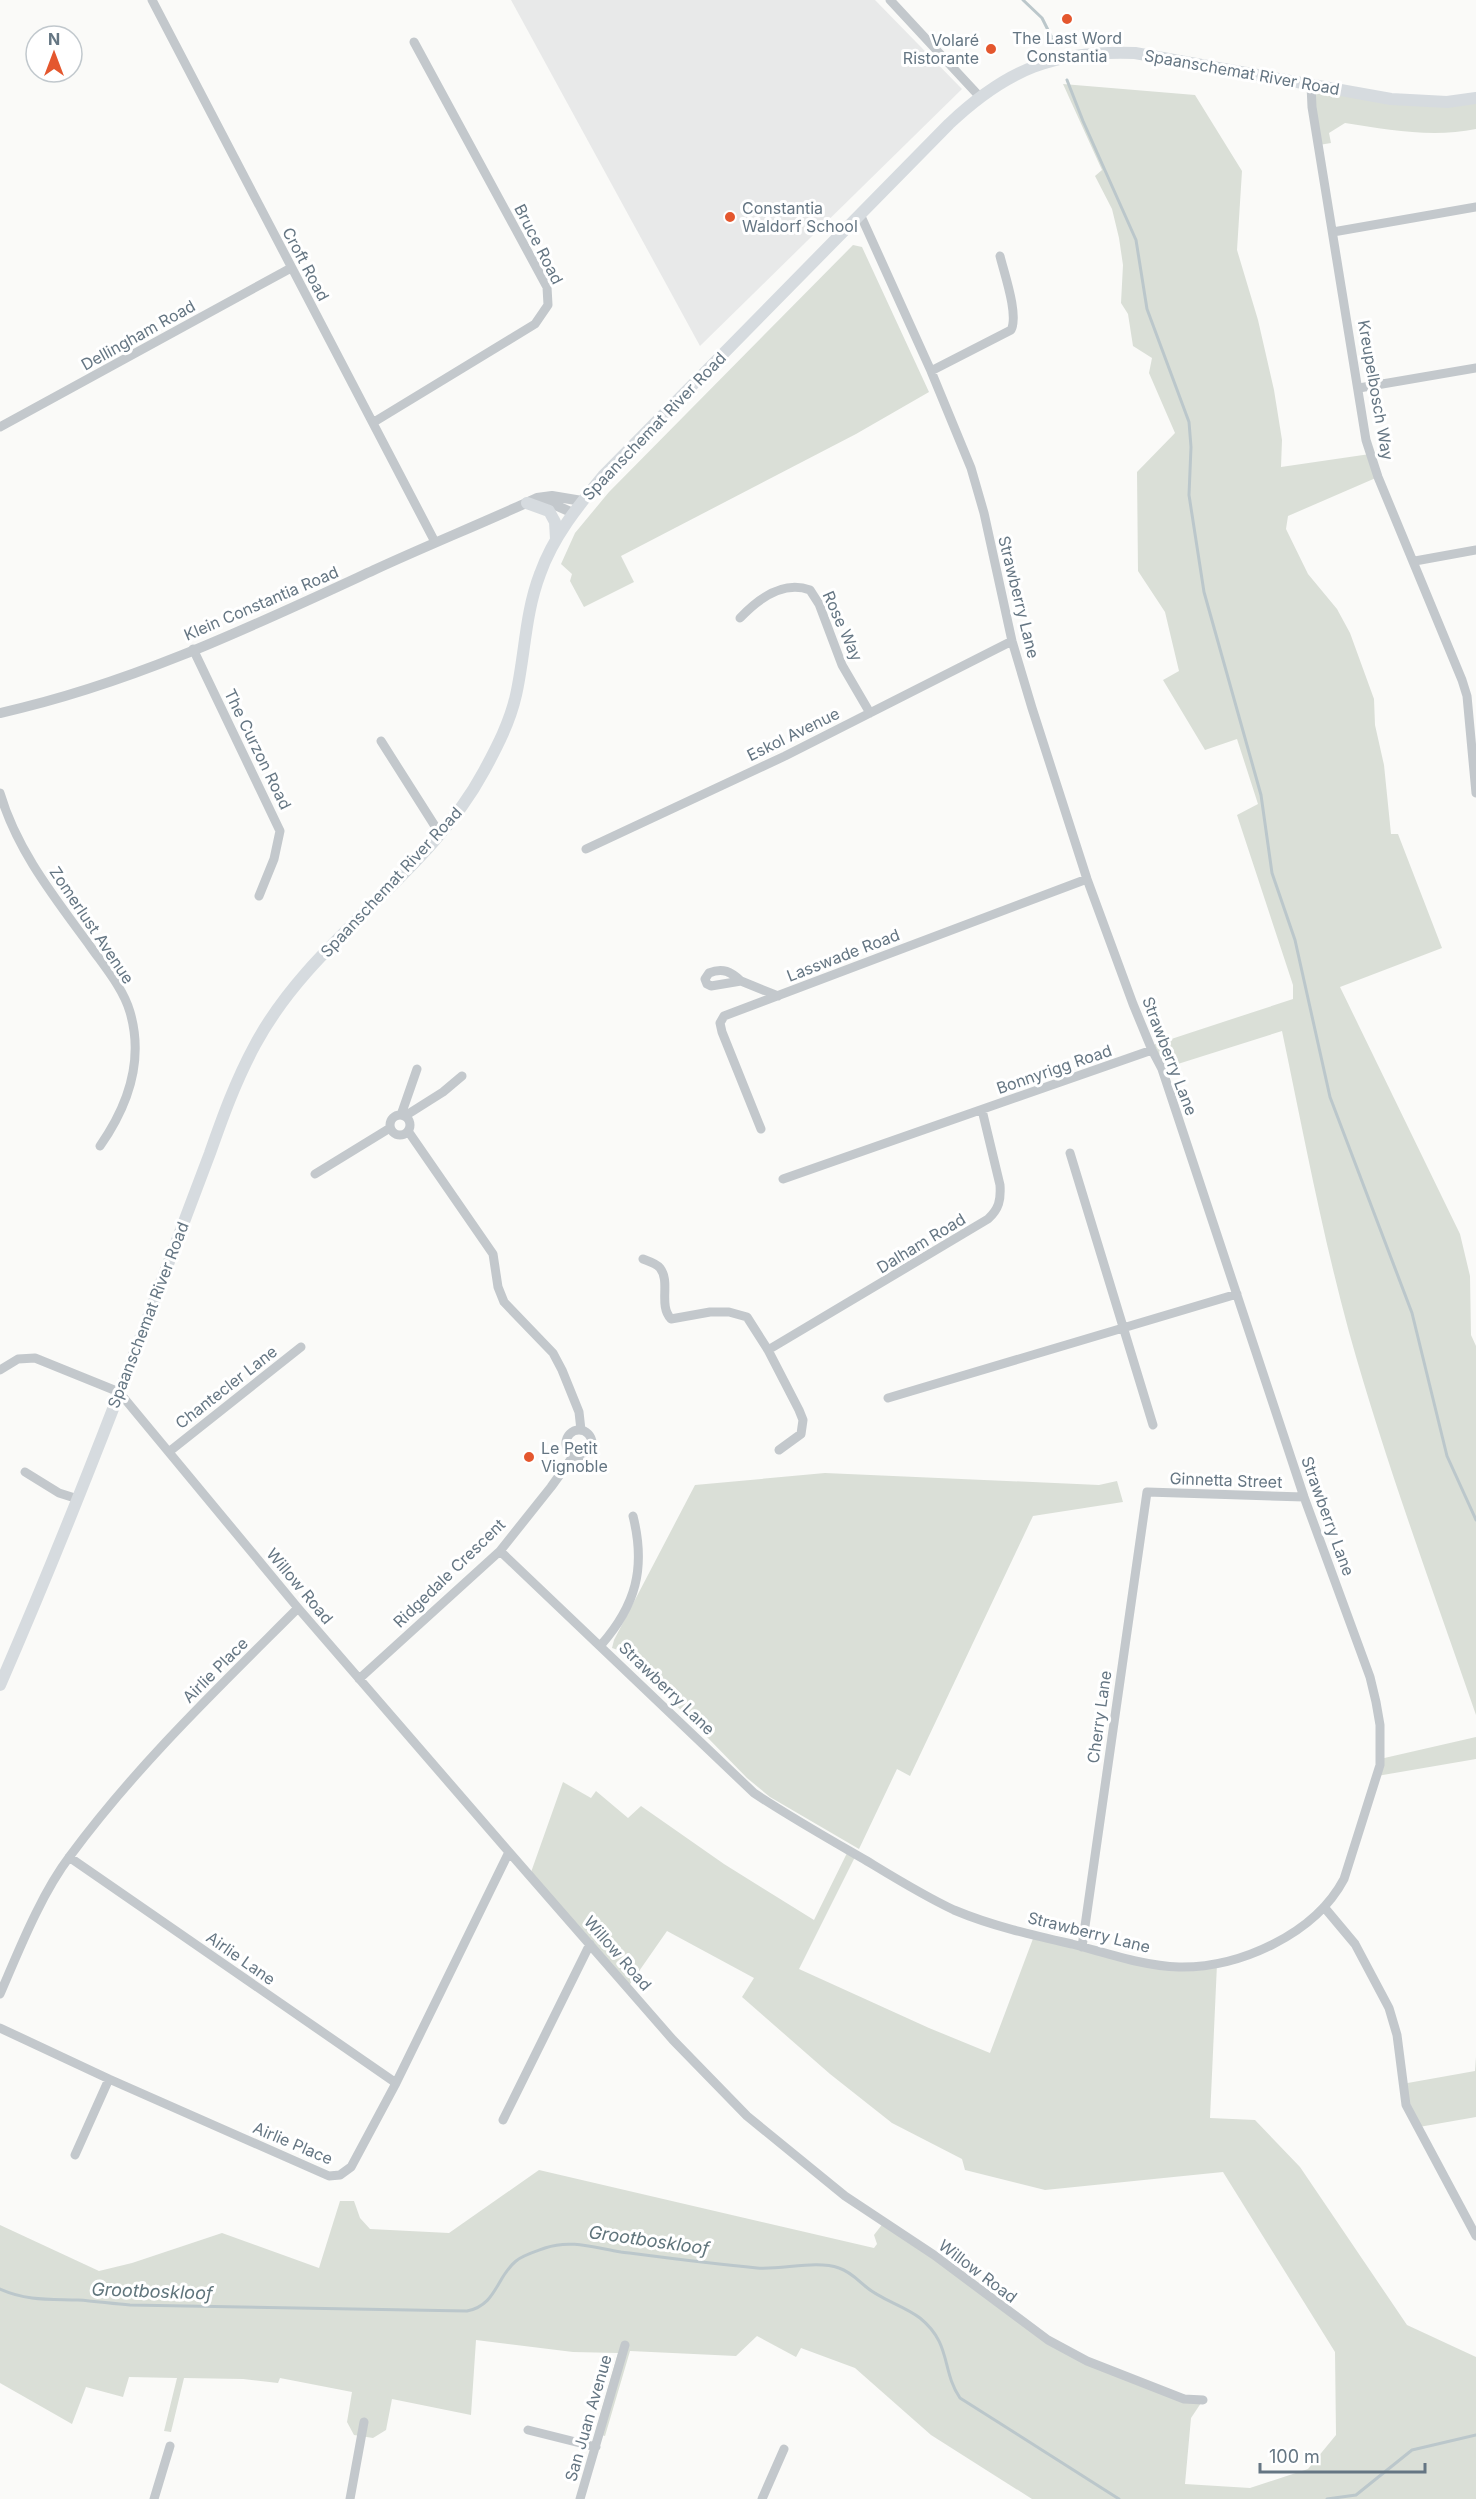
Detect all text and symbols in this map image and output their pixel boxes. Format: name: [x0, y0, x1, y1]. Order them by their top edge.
marker: The Last Word Constantia: [1060, 12, 1074, 26]
north arrow: [24, 24, 84, 84]
place label: The Last Word Constantia: [1012, 28, 1122, 66]
text: N: [48, 29, 60, 49]
place label: Volaré Ristorante: [903, 30, 979, 68]
marker: Volaré Ristorante: [984, 42, 998, 56]
street label: Spaanschemat River Road: [1143, 45, 1341, 99]
place label: Constantia Waldorf School: [742, 198, 858, 236]
street label: Bruce Road: [510, 200, 568, 288]
marker: Constantia Waldorf School: [723, 210, 737, 224]
street label: Croft Road: [278, 224, 334, 304]
street label: Dellingham Road: [77, 295, 199, 375]
street label: Kreupelbosch Way: [1354, 318, 1398, 462]
street label: Spaanschemat River Road: [578, 348, 730, 504]
street label: Strawberry Lane: [994, 534, 1044, 660]
street label: Klein Constantia Road: [181, 561, 341, 645]
street label: Rose Way: [819, 588, 867, 664]
street label: The Curzon Road: [220, 686, 296, 812]
street label: Eskol Avenue: [743, 703, 843, 765]
street label: Spaanschemat River Road: [316, 803, 466, 961]
street label: Zomerlust Avenue: [45, 863, 139, 987]
street label: Lasswade Road: [784, 924, 902, 986]
street label: Strawberry Lane: [1138, 994, 1202, 1118]
street label: Bonnyrigg Road: [994, 1040, 1114, 1098]
street label: Dalham Road: [873, 1209, 969, 1277]
street label: Spaanschemat River Road: [103, 1219, 193, 1411]
street label: Chantecler Lane: [171, 1341, 281, 1433]
place label: Le Petit Vignoble: [541, 1438, 608, 1476]
marker: Le Petit Vignoble: [522, 1450, 536, 1464]
street label: Strawberry Lane: [1297, 1454, 1359, 1578]
street label: Ginnetta Street: [1169, 1468, 1283, 1492]
street label: Ridgedale Crescent: [389, 1514, 509, 1632]
street label: Willow Road: [262, 1544, 338, 1628]
street label: Airlie Place: [178, 1633, 252, 1707]
street label: Strawberry Lane: [615, 1637, 719, 1739]
street label: Cherry Lane: [1083, 1669, 1115, 1765]
street label: Strawberry Lane: [1026, 1907, 1152, 1957]
street label: Willow Road: [580, 1911, 656, 1995]
street label: Airlie Lane: [203, 1927, 279, 1989]
street label: Airlie Place: [250, 2117, 336, 2169]
water label: Grootboskloof: [587, 2221, 712, 2259]
street label: Willow Road: [935, 2235, 1021, 2307]
water label: Grootboskloof: [91, 2278, 214, 2304]
street label: San Juan Avenue: [560, 2352, 616, 2484]
scale bar: [1260, 2436, 1425, 2474]
text: 100 m: [1269, 2446, 1320, 2467]

